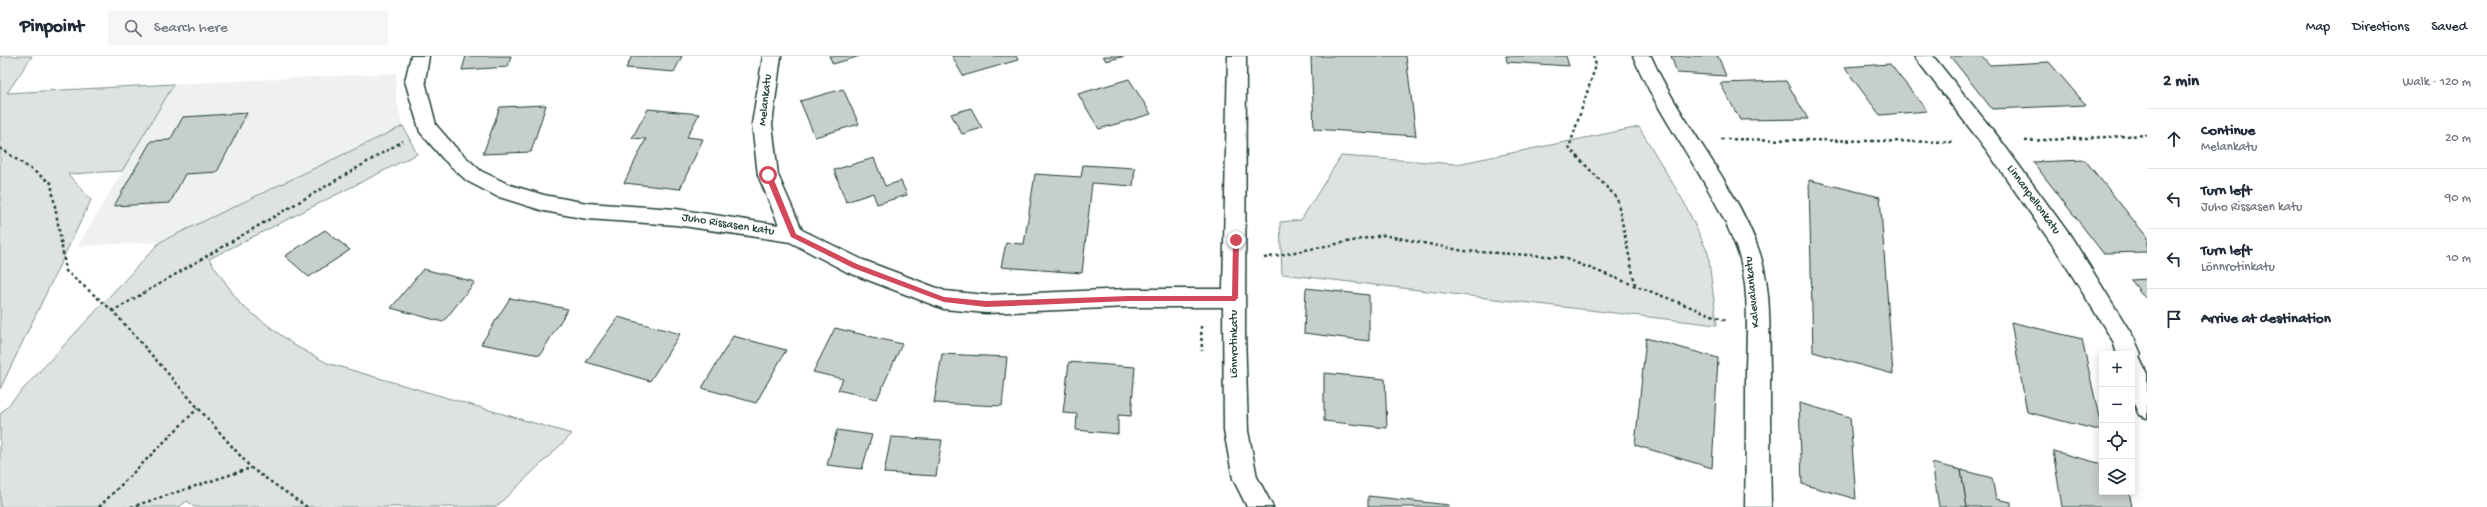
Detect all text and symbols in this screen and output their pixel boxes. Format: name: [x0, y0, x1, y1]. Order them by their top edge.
search box: [108, 10, 388, 46]
text: Pinpoint: [20, 16, 84, 39]
icon: search: [122, 17, 144, 39]
text: Search here: [154, 19, 228, 37]
text: Map: [2306, 19, 2330, 36]
text: Directions: [2352, 19, 2409, 36]
text: Saved: [2431, 19, 2467, 36]
text: 2 min: [2163, 72, 2199, 92]
street label: Melankatu: [756, 73, 776, 127]
text: Walk · 120 m: [2403, 75, 2471, 90]
text: Continue: [2201, 122, 2255, 140]
icon: ahead: [2163, 128, 2185, 150]
text: 20 m: [2445, 131, 2471, 146]
text: Melankatu: [2201, 140, 2257, 155]
street label: Linnanpellonkatu: [2003, 162, 2063, 238]
route start: [759, 166, 777, 184]
text: Turn left: [2201, 182, 2252, 200]
icon: left: [2163, 188, 2185, 210]
text: 90 m: [2445, 191, 2471, 206]
text: Juho Rissasen katu: [2201, 200, 2302, 215]
street label: Juho Rissasen katu: [681, 211, 776, 239]
route end: [1227, 231, 1245, 249]
text: Turn left: [2201, 242, 2252, 260]
icon: left: [2163, 248, 2185, 270]
text: 10 m: [2446, 251, 2471, 266]
street label: Kalevalankatu: [1742, 255, 1764, 328]
text: Lönnrotinkatu: [2201, 260, 2275, 275]
icon: arrive: [2163, 308, 2185, 330]
street label: Lönnrotinkatu: [1228, 310, 1242, 378]
text: Arrive at destination: [2201, 310, 2331, 328]
map controls: [2099, 351, 2135, 495]
button: +: [2099, 351, 2135, 387]
button: −: [2099, 387, 2135, 423]
button: locate: [2099, 423, 2135, 459]
button: layers: [2099, 459, 2135, 495]

